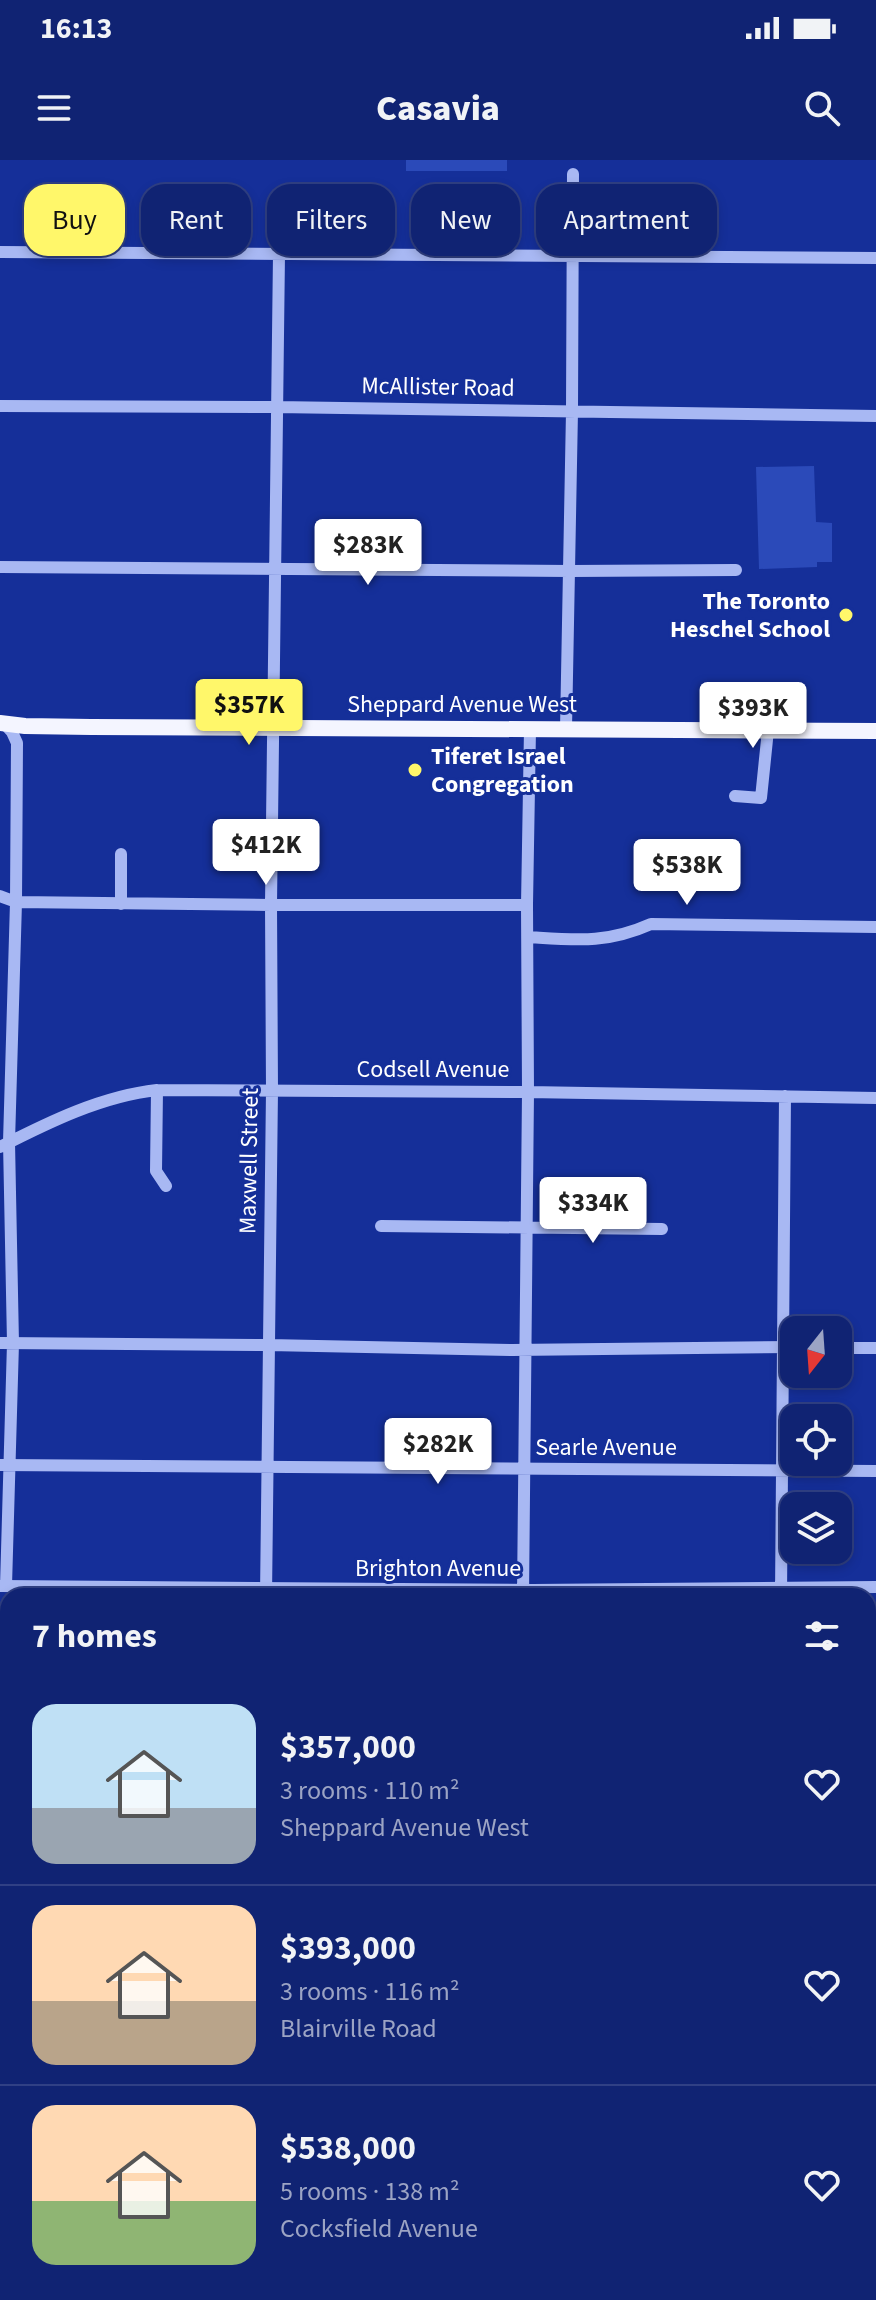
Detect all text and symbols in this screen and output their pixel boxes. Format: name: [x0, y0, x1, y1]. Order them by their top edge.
text: 16:13: [40, 7, 112, 50]
text: Casavia: [376, 83, 500, 134]
icon: menu: [32, 86, 76, 130]
icon: search: [800, 86, 844, 130]
chip: Buy: [24, 184, 125, 256]
chip: Rent: [141, 184, 251, 256]
chip: Filters: [267, 184, 395, 256]
chip: New: [411, 184, 520, 256]
chip: Apartment: [536, 184, 717, 256]
street label: McAllister Road: [361, 368, 515, 406]
pin: $283K: [312, 519, 424, 587]
text: $283K: [333, 526, 403, 563]
place label: The Toronto Heschel School: [670, 584, 830, 647]
marker: The Toronto Heschel School: [837, 606, 855, 624]
pin: $357K: [193, 679, 305, 747]
pin: $393K: [697, 682, 809, 750]
text: $357K: [214, 686, 284, 723]
street label: Sheppard Avenue West: [347, 687, 577, 722]
text: $393K: [718, 689, 788, 726]
place label: Tiferet Israel Congregation: [431, 739, 574, 802]
marker: Tiferet Israel Congregation: [406, 761, 424, 779]
pin: $412K: [210, 819, 322, 887]
text: $412K: [231, 826, 301, 863]
pin: $538K: [631, 839, 743, 907]
text: $538K: [652, 846, 722, 883]
street label: Codsell Avenue: [357, 1052, 510, 1087]
street label: Maxwell Street: [230, 1087, 268, 1235]
pin: $334K: [537, 1177, 649, 1245]
text: $334K: [558, 1184, 628, 1221]
north arrow: [780, 1316, 852, 1388]
map controls: [780, 1316, 852, 1564]
button: locate: [780, 1404, 852, 1476]
pin: $282K: [382, 1418, 494, 1486]
text: $282K: [403, 1425, 473, 1462]
street label: Searle Avenue: [535, 1430, 677, 1465]
button: layers: [780, 1492, 852, 1564]
street label: Brighton Avenue: [355, 1551, 521, 1586]
text: 7 homes: [32, 1612, 157, 1661]
icon: filters: [800, 1614, 844, 1658]
text: $357,000: [280, 1723, 416, 1772]
icon: home: [96, 1736, 192, 1832]
icon: heart: [800, 1762, 844, 1806]
text: 3 rooms · 110 m²: [280, 1772, 459, 1809]
text: Sheppard Avenue West: [280, 1809, 529, 1846]
text: $393,000: [280, 1924, 416, 1973]
icon: home: [96, 1937, 192, 2033]
icon: heart: [800, 1963, 844, 2007]
text: 3 rooms · 116 m²: [280, 1973, 459, 2010]
text: Blairville Road: [280, 2010, 437, 2047]
text: $538,000: [280, 2124, 416, 2173]
icon: home: [96, 2137, 192, 2233]
icon: heart: [800, 2163, 844, 2207]
text: 5 rooms · 138 m²: [280, 2173, 459, 2210]
text: Cocksfield Avenue: [280, 2210, 478, 2247]

